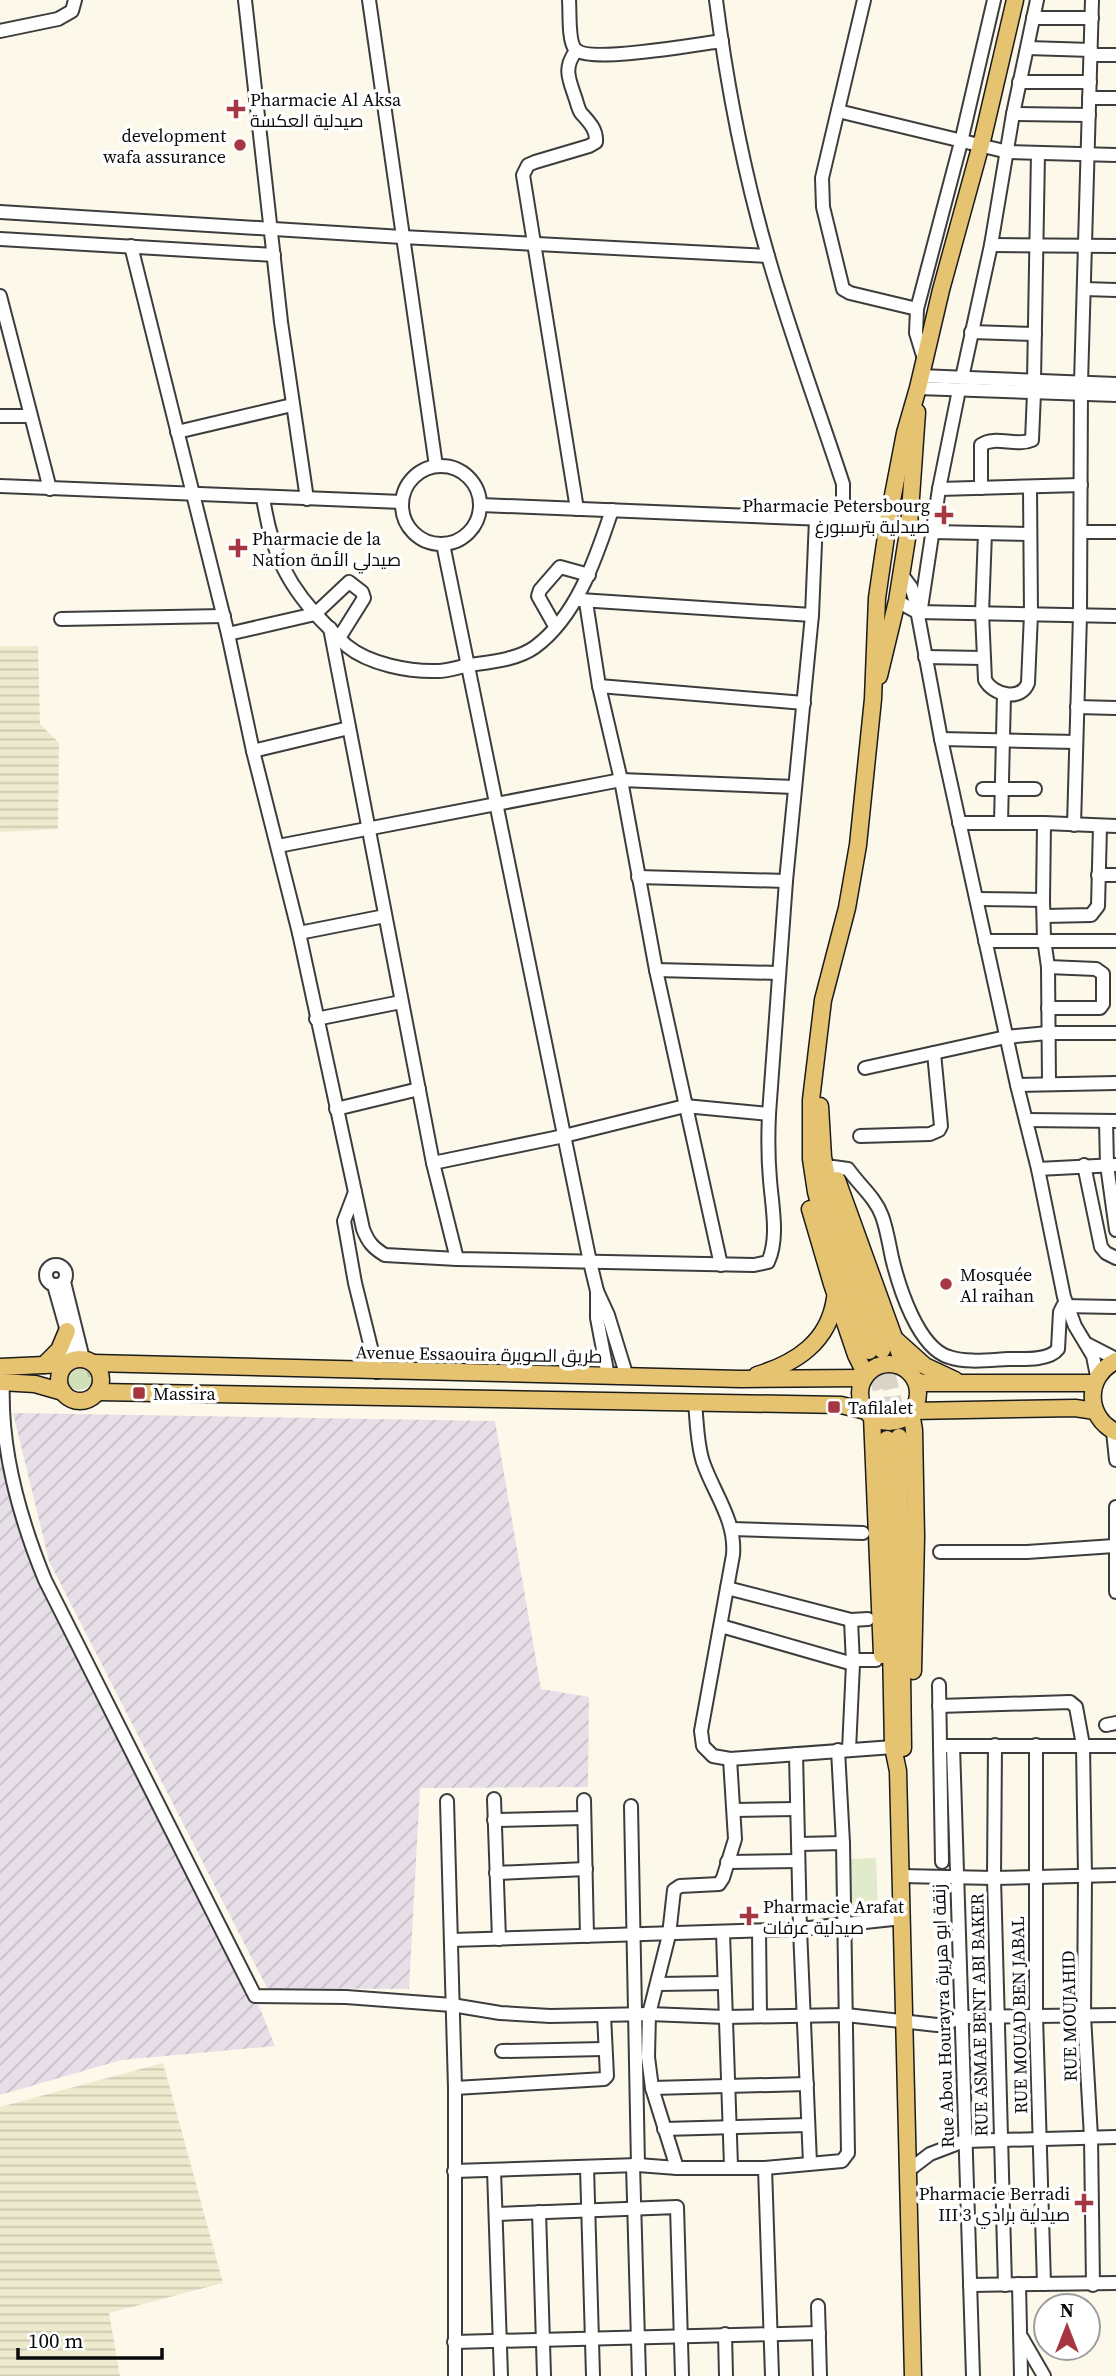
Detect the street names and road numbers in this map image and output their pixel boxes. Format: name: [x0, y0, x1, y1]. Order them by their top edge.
street label: Avenue Essaouira طريق الصويرة: [355, 1339, 603, 1369]
street label: Rue Abou Hourayra زنقة ابو هريرة: [926, 1884, 960, 2148]
street label: RUE ASMAE BENT ABI BAKER: [964, 1893, 994, 2137]
street label: RUE MOUAD BEN JABAL: [1005, 1916, 1033, 2114]
street label: RUE MOUJAHID: [1055, 1950, 1083, 2082]

